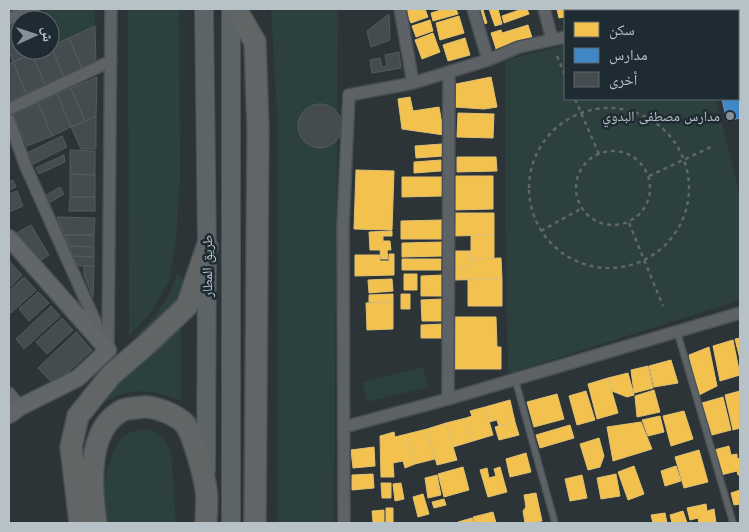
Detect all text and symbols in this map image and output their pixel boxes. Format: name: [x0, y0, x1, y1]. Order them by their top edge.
north arrow: [10, 10, 60, 60]
legend: [564, 10, 739, 100]
text: سكن: [609, 19, 635, 41]
text: ش: [38, 26, 58, 42]
text: مدارس: [609, 44, 648, 66]
text: أخرى: [609, 69, 638, 91]
place label: مدارس مصطفى البدوي: [602, 106, 720, 128]
marker: مدارس مصطفى البدوي: [724, 110, 736, 122]
street label: طريق المطار: [197, 235, 217, 298]

